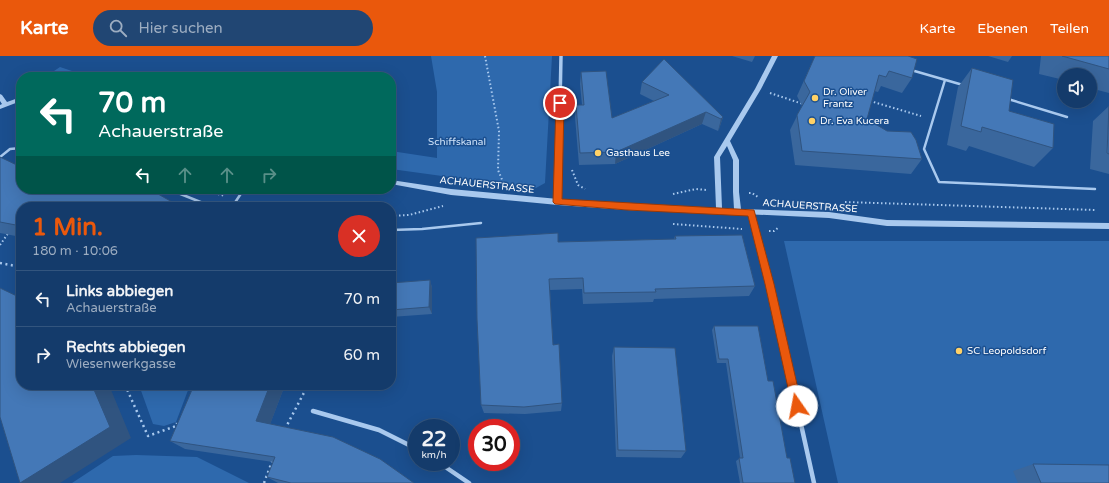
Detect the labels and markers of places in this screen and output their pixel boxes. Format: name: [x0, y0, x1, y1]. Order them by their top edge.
pin: [543, 86, 577, 120]
place label: Dr. Oliver Frantz: [823, 86, 867, 110]
marker: Dr. Oliver Frantz: [810, 93, 820, 103]
place label: Dr. Eva Kucera: [820, 115, 889, 127]
marker: Dr. Eva Kucera: [807, 116, 817, 126]
place label: Gasthaus Lee: [606, 147, 670, 159]
marker: Gasthaus Lee: [593, 148, 603, 158]
place label: SC Leopoldsdorf: [967, 345, 1046, 357]
marker: SC Leopoldsdorf: [954, 346, 964, 356]

